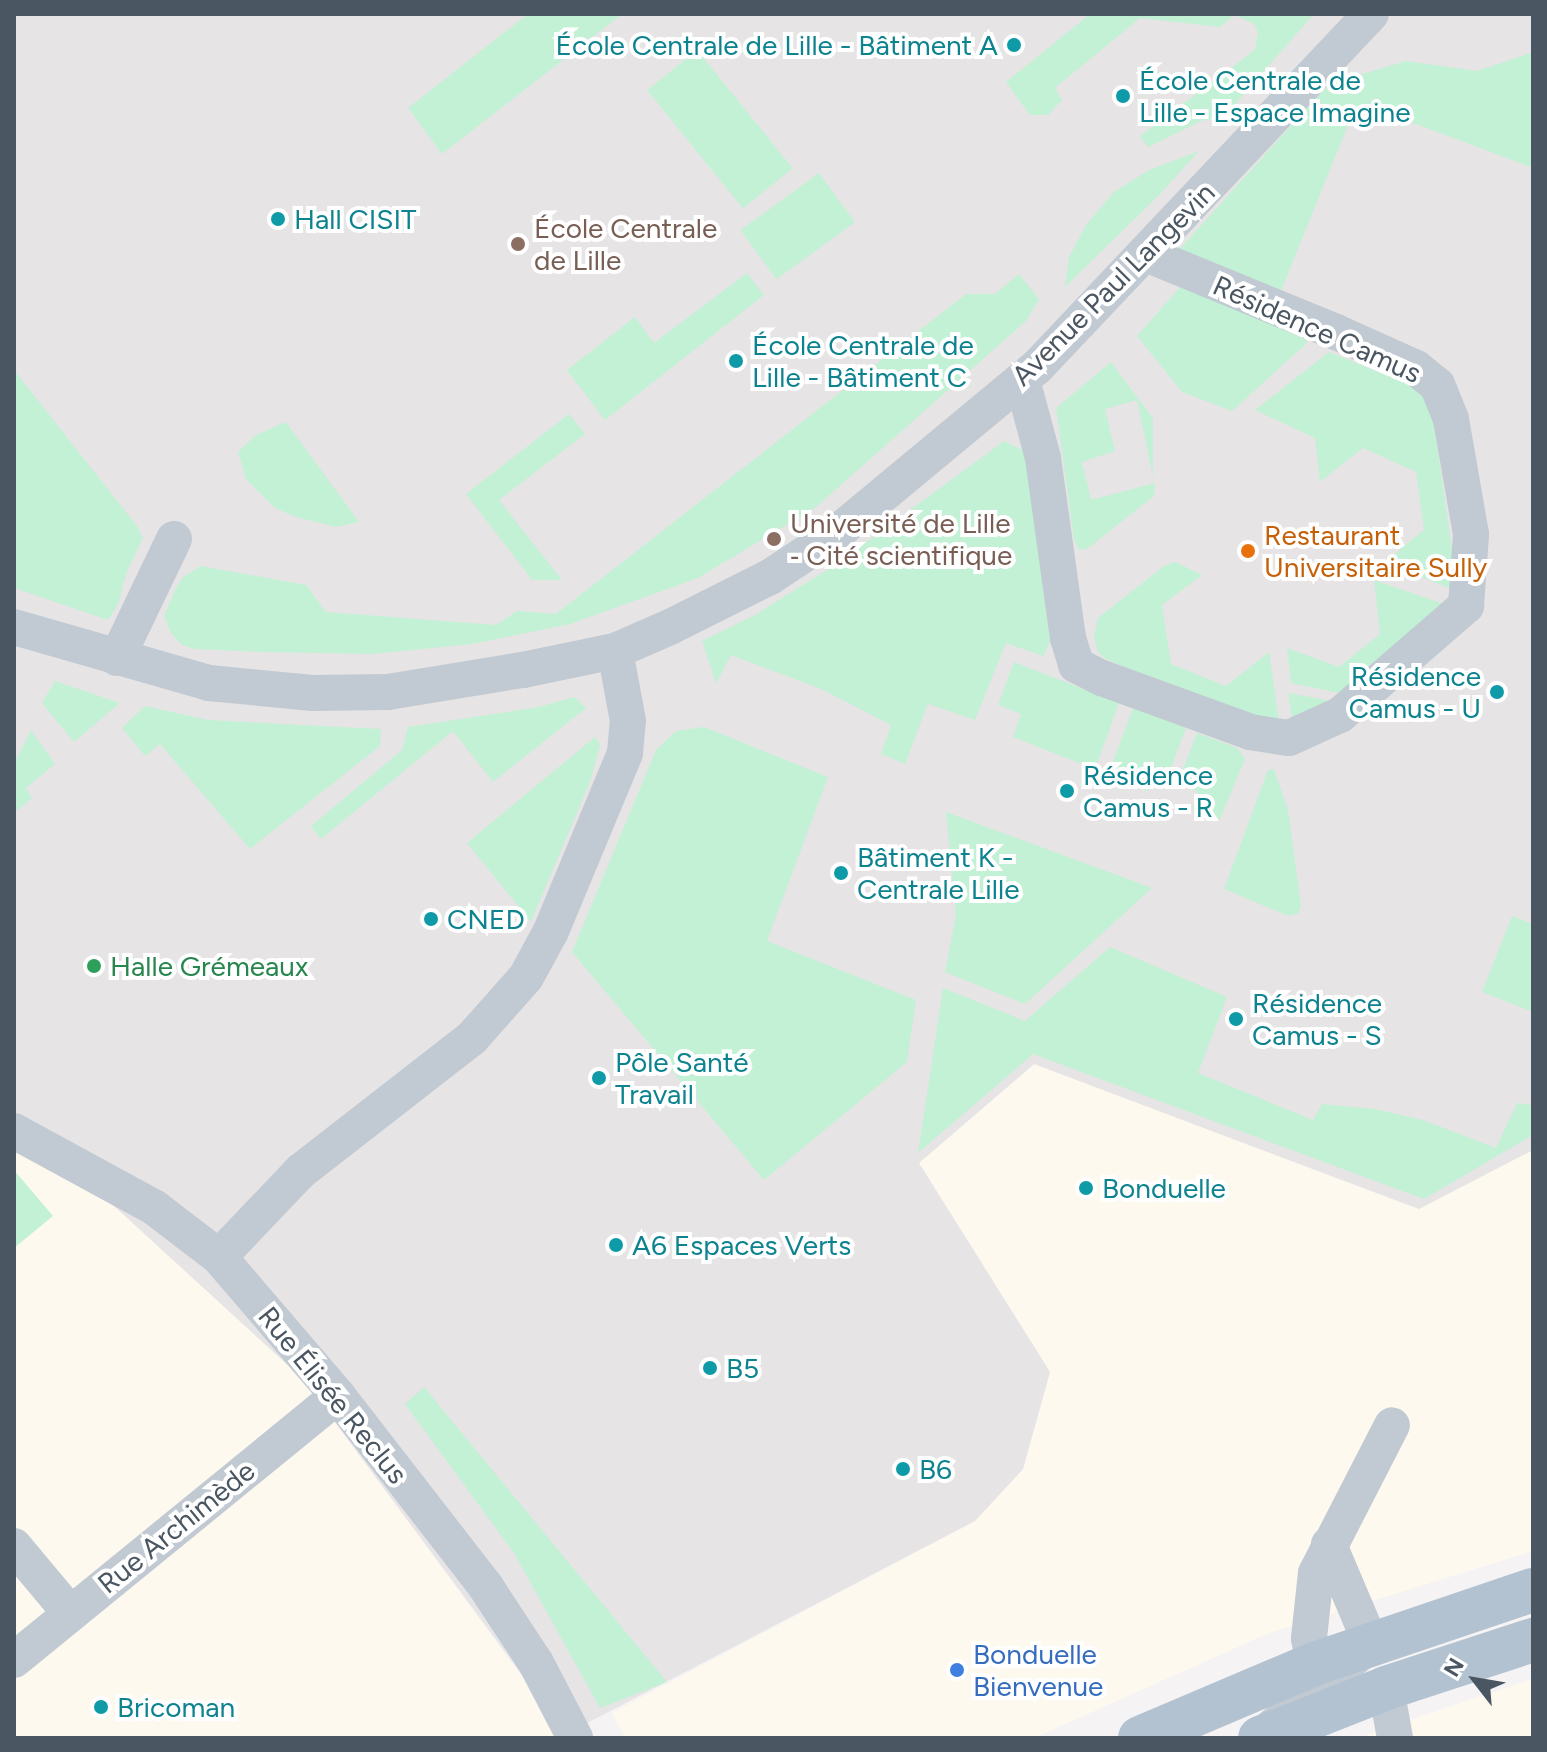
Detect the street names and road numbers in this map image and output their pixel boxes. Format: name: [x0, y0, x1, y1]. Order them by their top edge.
street label: Avenue Paul Langevin: [1005, 176, 1221, 392]
street label: Résidence Camus: [1208, 268, 1426, 390]
street label: Rue Élisée Reclus: [251, 1300, 415, 1490]
street label: Rue Archimède: [91, 1454, 261, 1600]

